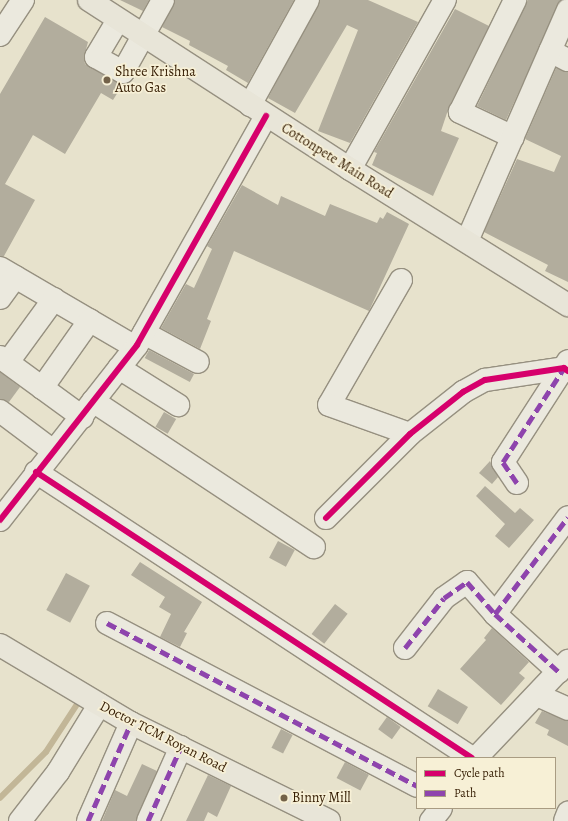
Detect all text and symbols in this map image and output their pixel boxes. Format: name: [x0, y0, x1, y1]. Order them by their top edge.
place label: Shree Krishna Auto Gas: [115, 64, 196, 96]
marker: Shree Krishna Auto Gas: [102, 75, 112, 85]
street label: Cottonpete Main Road: [278, 120, 396, 202]
street label: Doctor TCM Royan Road: [97, 698, 229, 776]
legend: [416, 757, 556, 809]
text: Cycle path: [454, 765, 505, 781]
text: Path: [454, 785, 476, 801]
place label: Binny Mill: [292, 790, 351, 806]
marker: Binny Mill: [279, 793, 289, 803]

